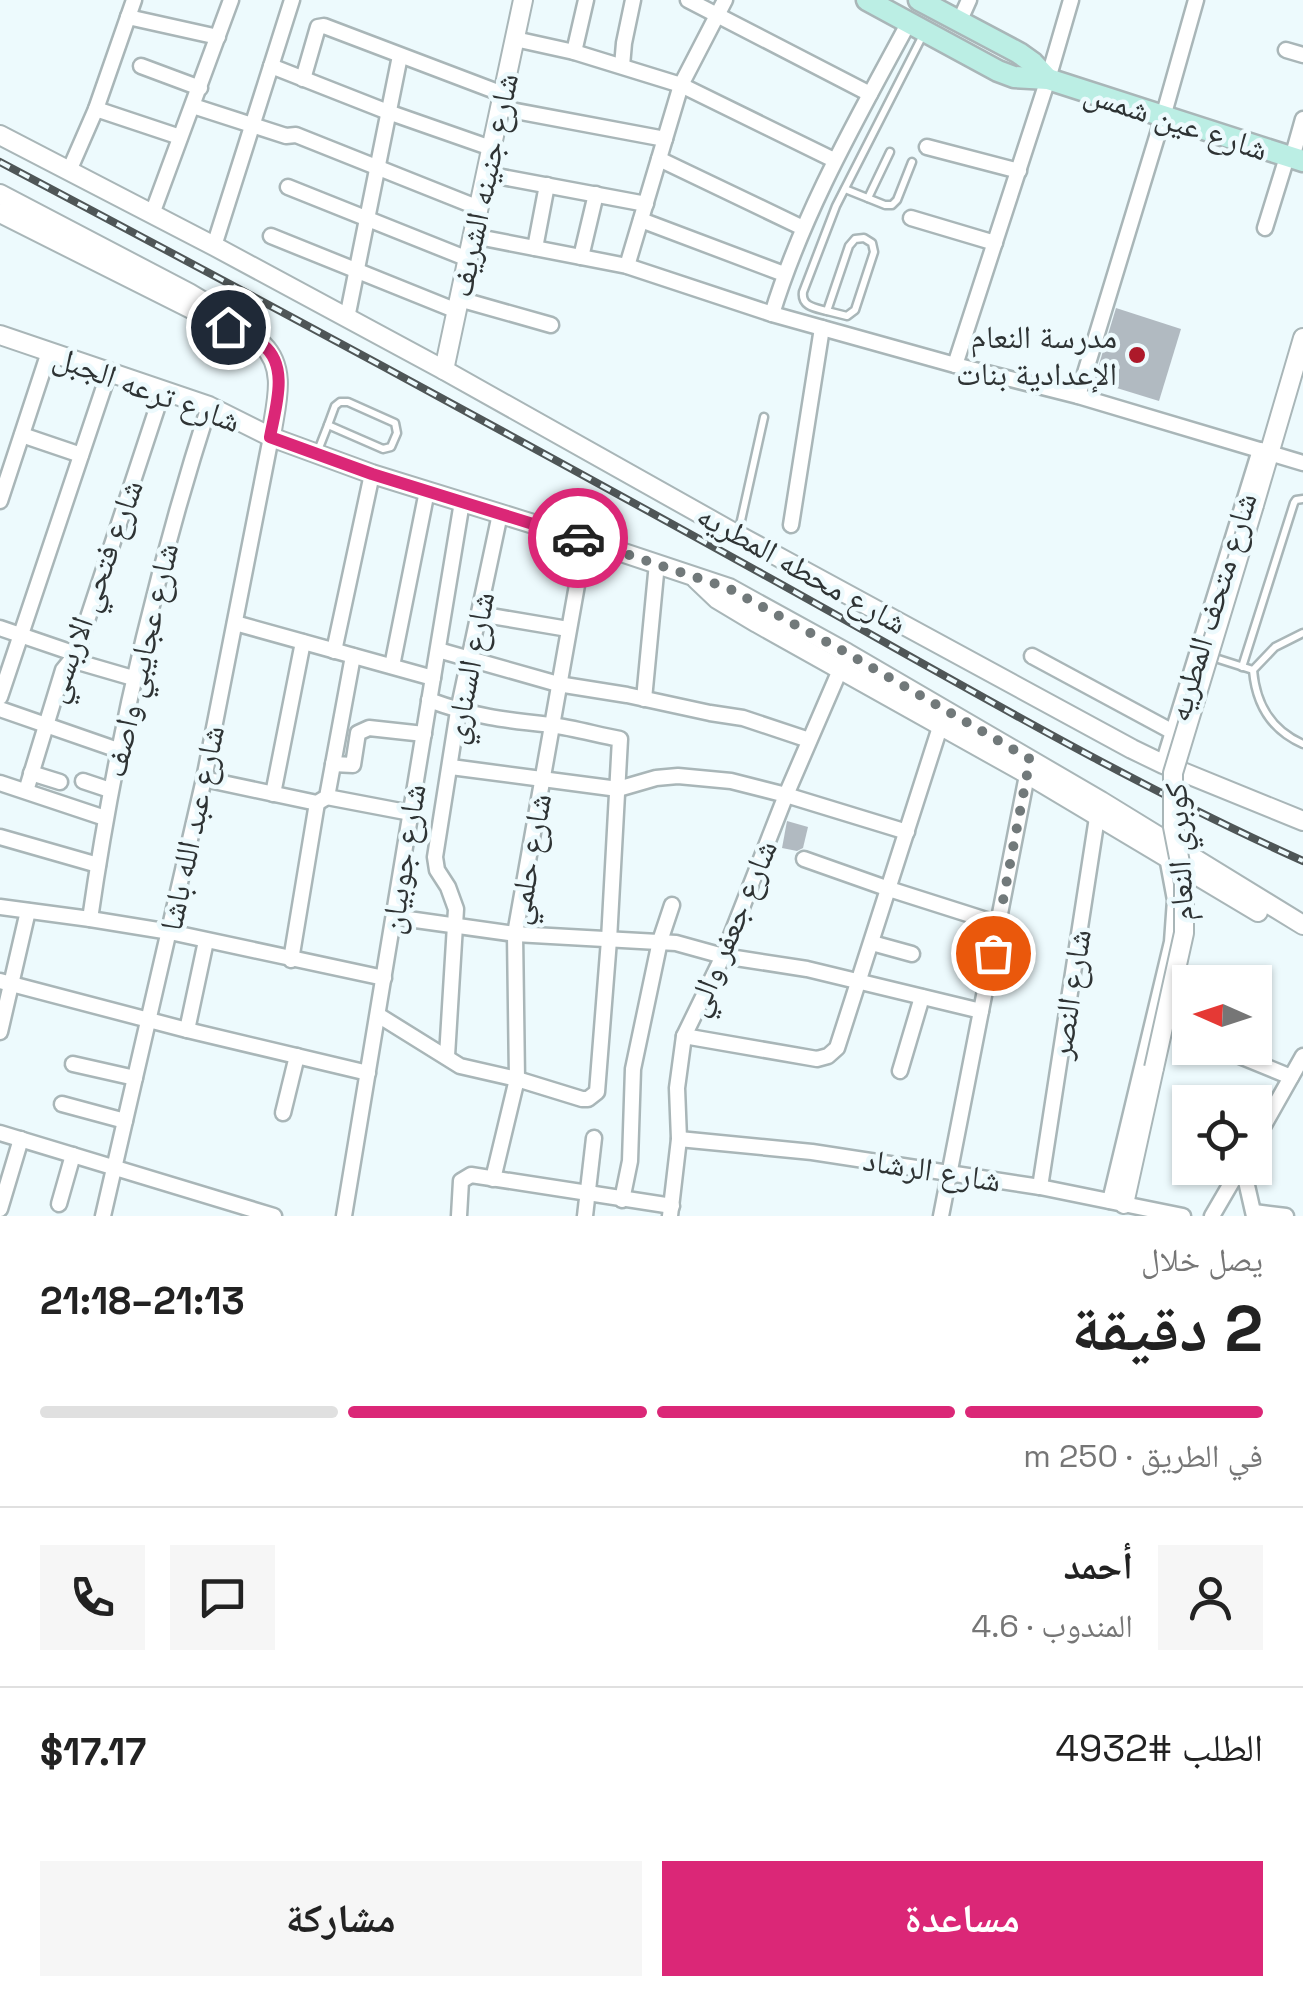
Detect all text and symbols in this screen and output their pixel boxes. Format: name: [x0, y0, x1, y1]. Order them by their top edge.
street label: شارع جنينه الشريف: [441, 69, 527, 301]
street label: شارع عين شمس: [1079, 73, 1273, 169]
pin: [186, 285, 271, 370]
icon: home: [201, 300, 256, 355]
place label: مدرسة النعام الإعدادية بنات: [956, 317, 1117, 394]
street label: شارع ترعه الجبل: [48, 337, 246, 441]
marker: مدرسة النعام الإعدادية بنات: [1126, 344, 1148, 366]
street label: شارع فتحي الاربسي: [34, 474, 157, 710]
courier: [528, 488, 628, 588]
street label: شارع متحف المطريه: [1158, 488, 1266, 726]
street label: شارع محطه المطريه: [690, 495, 914, 643]
icon: car: [551, 511, 606, 566]
street label: شارع عجايبي واصف: [95, 539, 192, 782]
street label: شارع السناري: [435, 588, 508, 749]
street label: شارع عبد الله باشا: [151, 722, 233, 934]
street label: شارع جوبيان: [371, 781, 435, 937]
street label: كوبري النعام: [1155, 781, 1208, 922]
street label: شارع حلمي: [498, 790, 565, 929]
street label: شارع جعفر والي: [676, 834, 791, 1024]
pin: [951, 911, 1036, 996]
icon: bag: [966, 926, 1021, 981]
street label: شارع النصر: [1040, 926, 1100, 1063]
north arrow: [1172, 965, 1272, 1065]
map controls: [1172, 965, 1272, 1185]
button: locate: [1172, 1085, 1272, 1185]
street label: شارع الرشاد: [860, 1139, 1004, 1201]
text: يصل خلال: [1141, 1240, 1263, 1280]
text: 21:13–21:18: [40, 1277, 245, 1325]
text: 2 دقيقة: [1071, 1287, 1263, 1370]
text: في الطريق · 250 m: [1023, 1436, 1263, 1476]
text: أحمد: [1063, 1542, 1133, 1590]
button: phone: [40, 1545, 145, 1650]
button: chat: [170, 1545, 275, 1650]
button: person: [1158, 1545, 1263, 1650]
text: المندوب · 4.6: [971, 1606, 1133, 1646]
text: الطلب #4932: [1055, 1724, 1263, 1772]
text: $17.17: [40, 1728, 146, 1776]
button: مشاركة: [40, 1861, 642, 1976]
button: مساعدة: [662, 1861, 1263, 1976]

